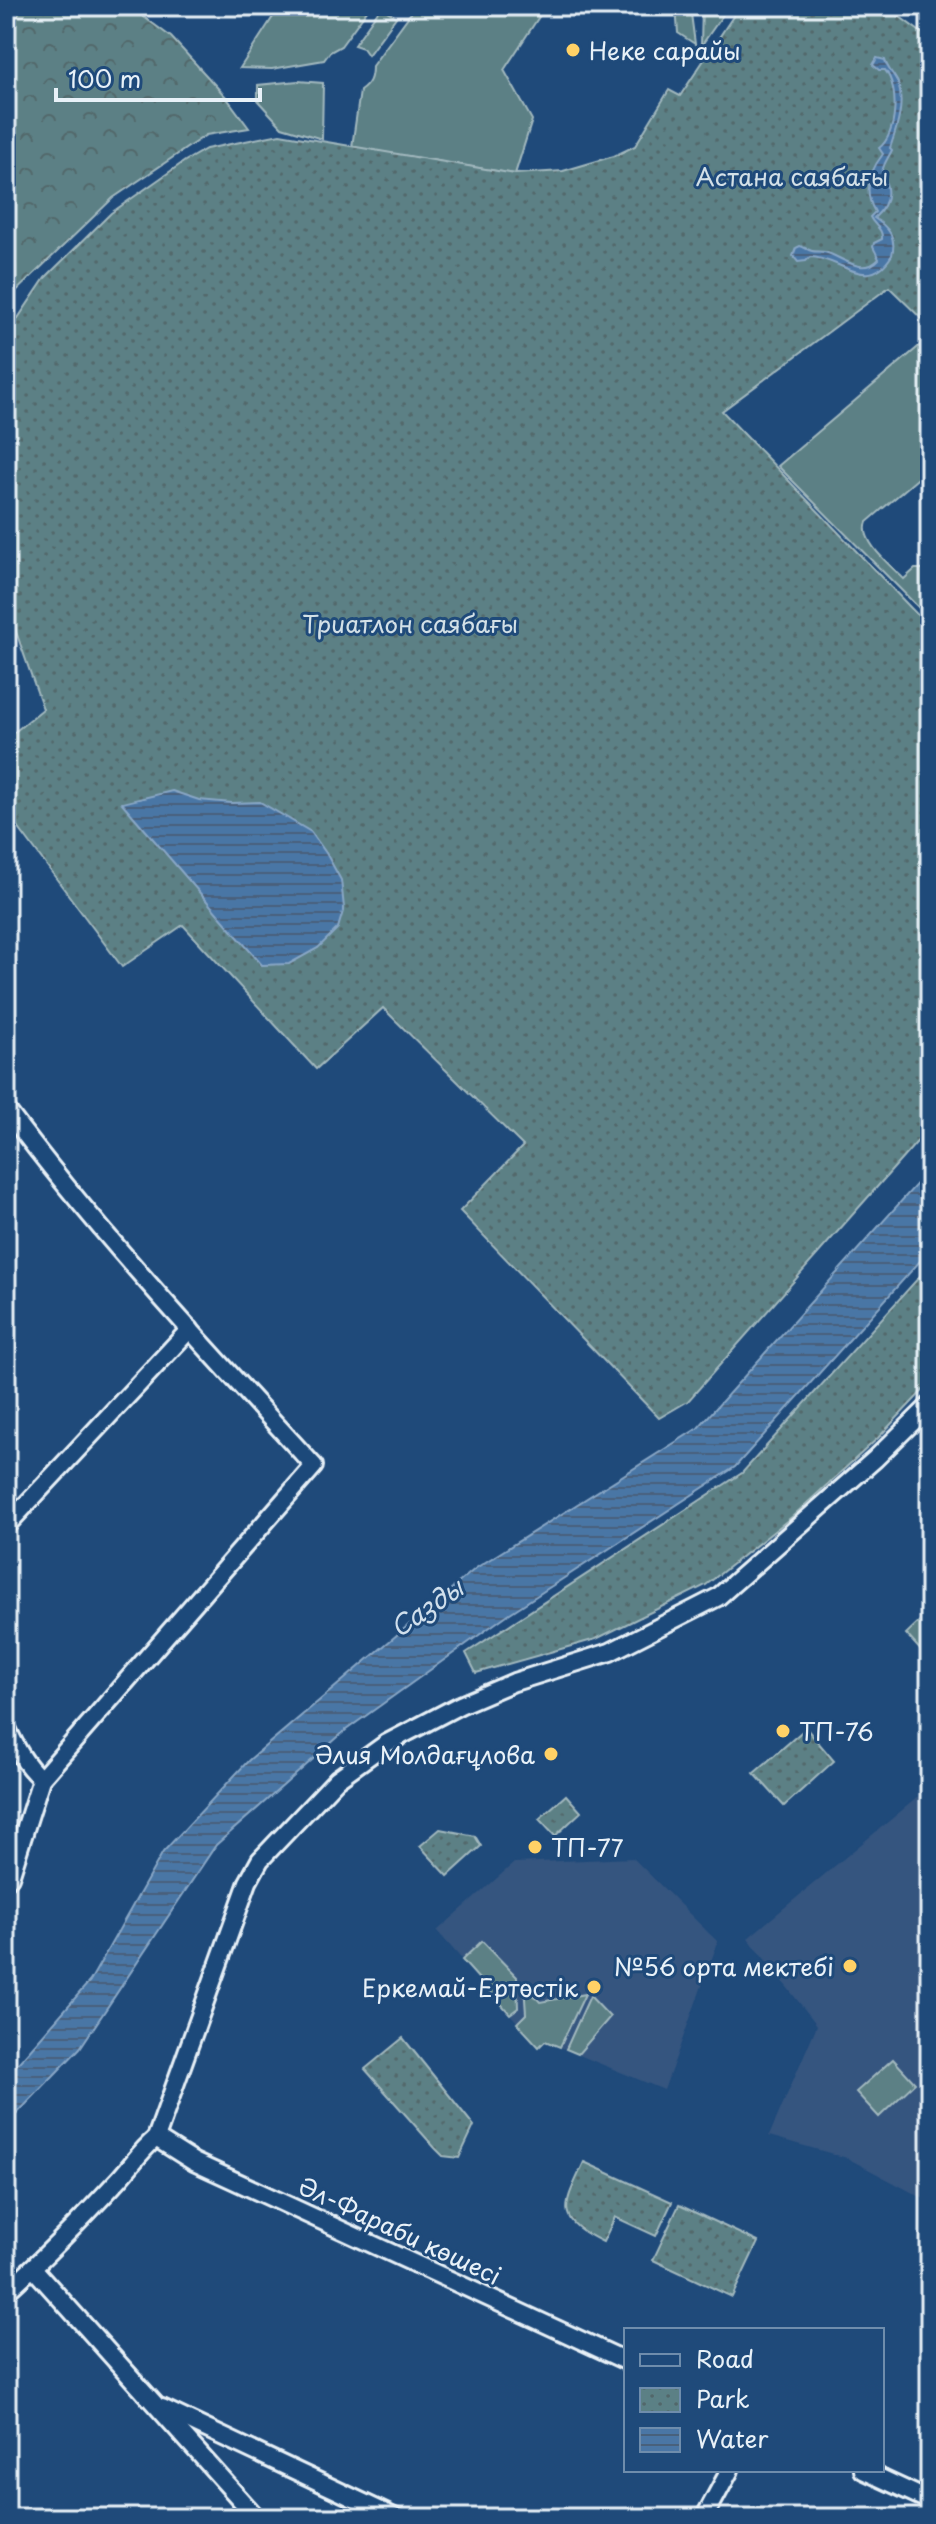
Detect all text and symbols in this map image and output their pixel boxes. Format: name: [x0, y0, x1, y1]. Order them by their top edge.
place label: Неке сарайы: [589, 32, 740, 68]
marker: Неке сарайы: [564, 41, 582, 59]
scale bar: [56, 52, 260, 102]
text: 100 m: [68, 60, 141, 96]
park label: Астана саябағы: [696, 158, 888, 194]
park label: Триатлон саябағы: [302, 605, 518, 641]
water label: Сазды: [381, 1567, 473, 1646]
place label: ТП-76: [799, 1713, 874, 1749]
marker: ТП-76: [774, 1722, 792, 1740]
place label: Әлия Молдағұлова: [314, 1736, 535, 1772]
marker: Әлия Молдағұлова: [542, 1745, 560, 1763]
place label: ТП-77: [551, 1829, 624, 1865]
marker: ТП-77: [526, 1838, 544, 1856]
place label: №56 орта мектебі: [614, 1948, 834, 1984]
marker: №56 орта мектебі: [841, 1957, 859, 1975]
place label: Еркемай-Ертөстік: [362, 1969, 579, 2005]
marker: Еркемай-Ертөстік: [585, 1978, 603, 1996]
street label: Әл-Фараби көшесі: [293, 2167, 507, 2293]
legend: [624, 2328, 884, 2472]
text: Road: [696, 2340, 754, 2376]
text: Park: [696, 2380, 750, 2416]
text: Water: [696, 2420, 769, 2456]

